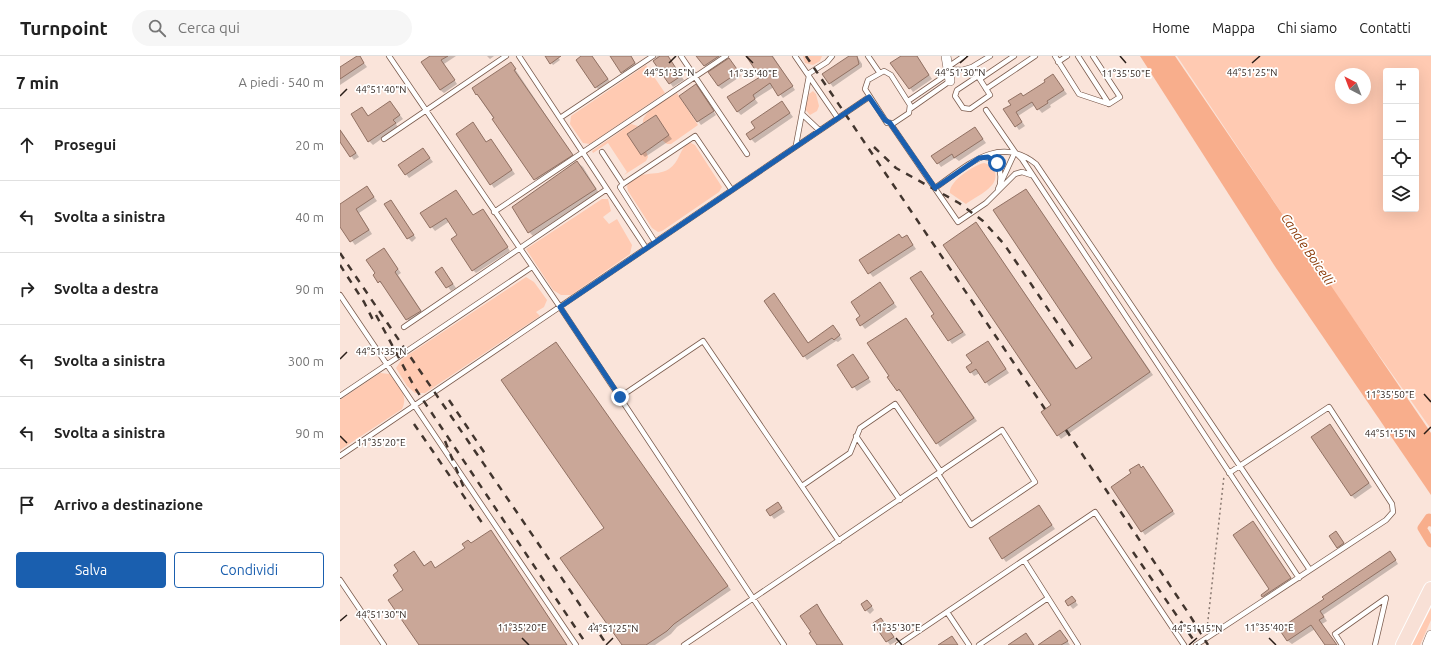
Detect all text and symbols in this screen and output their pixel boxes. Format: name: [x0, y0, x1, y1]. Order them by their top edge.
search box: [132, 10, 412, 46]
text: Turnpoint: [20, 17, 108, 39]
icon: search: [146, 17, 168, 39]
text: Cerca qui: [178, 19, 240, 36]
text: Home: [1152, 20, 1190, 36]
text: Mappa: [1212, 20, 1255, 36]
text: Chi siamo: [1277, 20, 1337, 36]
text: Contatti: [1359, 20, 1411, 36]
text: 44°51'35"N: [644, 67, 694, 78]
text: 44°51'30"N: [935, 67, 985, 78]
text: 44°51'25"N: [1227, 67, 1277, 78]
text: 11°35'40"E: [728, 68, 778, 79]
text: 11°35'50"E: [1101, 68, 1151, 79]
north arrow: [1335, 68, 1371, 104]
map controls: [1383, 68, 1419, 212]
button: +: [1383, 68, 1419, 104]
text: 7 min: [16, 73, 59, 92]
text: A piedi · 540 m: [239, 75, 324, 89]
text: 44°51'40"N: [356, 84, 406, 95]
button: −: [1383, 104, 1419, 140]
icon: ahead: [16, 134, 38, 156]
text: Prosegui: [54, 136, 116, 153]
text: 20 m: [295, 138, 324, 152]
button: locate: [1383, 140, 1419, 176]
route start: [988, 154, 1006, 172]
button: layers: [1383, 176, 1419, 212]
icon: left: [16, 206, 38, 228]
text: Svolta a sinistra: [54, 208, 165, 225]
text: 40 m: [295, 210, 324, 224]
water label: Canale Boicelli: [1279, 210, 1338, 288]
icon: right: [16, 278, 38, 300]
text: Svolta a destra: [54, 280, 159, 297]
text: 90 m: [295, 282, 324, 296]
text: 44°51'35"N: [356, 346, 406, 357]
icon: left: [16, 350, 38, 372]
text: Svolta a sinistra: [54, 352, 165, 369]
text: 300 m: [288, 354, 324, 368]
route end: [611, 388, 629, 406]
text: 11°35'50"E: [1365, 389, 1415, 400]
icon: left: [16, 422, 38, 444]
text: Svolta a sinistra: [54, 424, 165, 441]
text: 90 m: [295, 426, 324, 440]
text: 44°51'15"N: [1365, 428, 1415, 439]
text: 11°35'20"E: [356, 437, 406, 448]
icon: arrive: [16, 494, 38, 516]
text: Arrivo a destinazione: [54, 496, 203, 513]
button: Salva: [16, 552, 166, 588]
button: Condividi: [174, 552, 324, 588]
text: 44°51'30"N: [356, 609, 406, 620]
text: 11°35'20"E: [497, 622, 547, 633]
text: 11°35'30"E: [871, 622, 921, 633]
text: 11°35'40"E: [1244, 622, 1294, 633]
text: 44°51'25"N: [588, 623, 638, 634]
text: 44°51'15"N: [1172, 623, 1222, 634]

